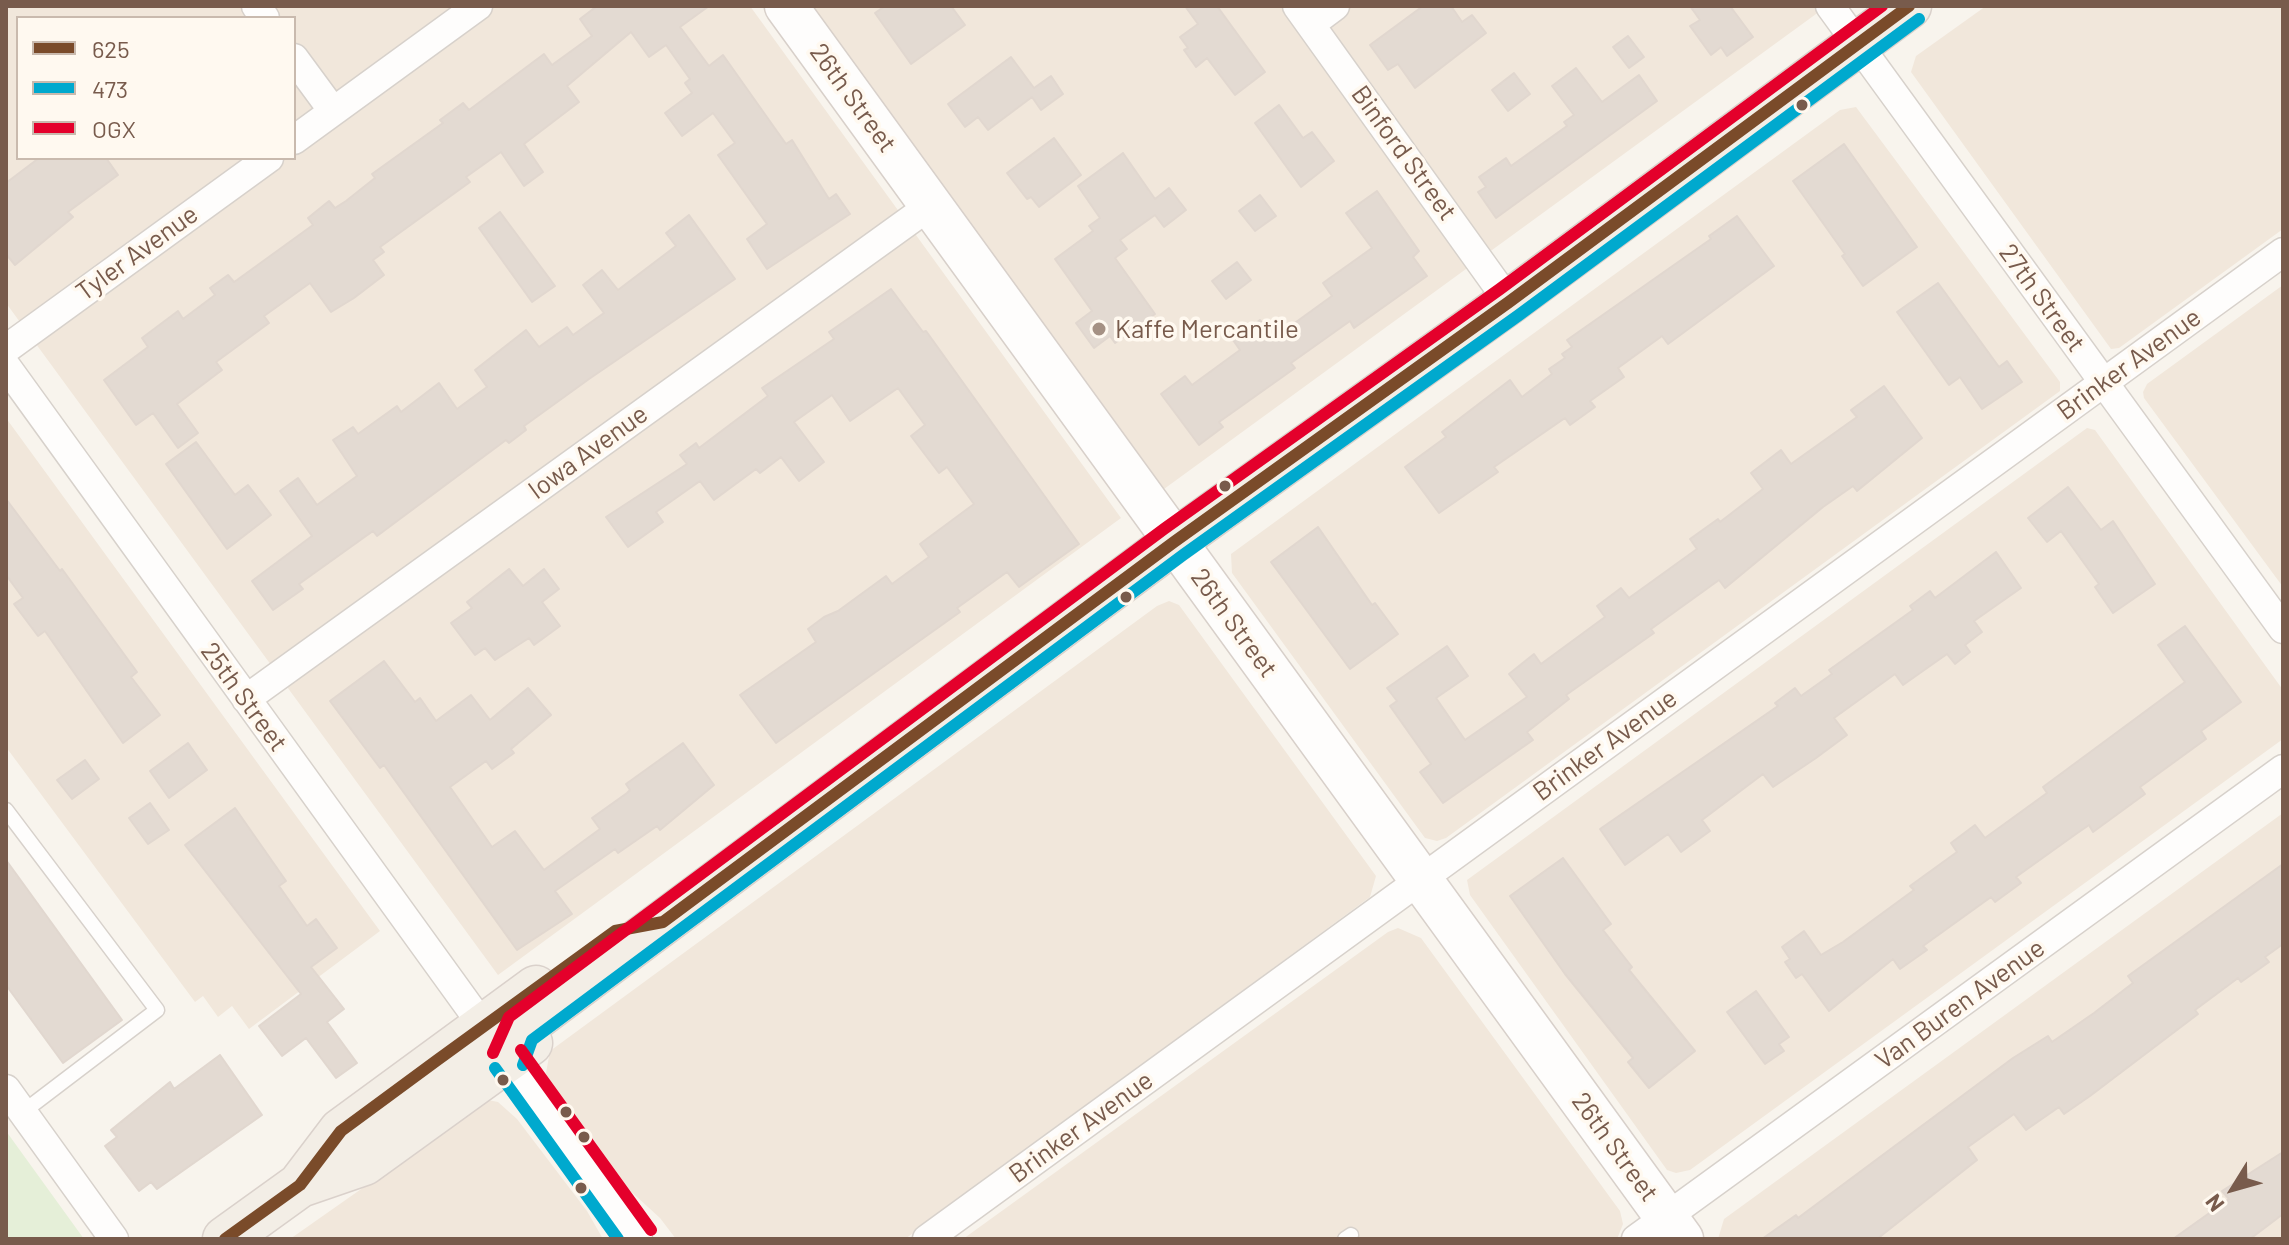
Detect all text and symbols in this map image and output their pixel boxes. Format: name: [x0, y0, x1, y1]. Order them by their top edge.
legend: [16, 16, 296, 160]
text: 625: [92, 34, 130, 63]
street label: 26th Street: [803, 37, 903, 159]
text: 473: [92, 74, 128, 103]
street label: Binford Street: [1345, 80, 1463, 226]
unlabelled marker: [1794, 97, 1810, 113]
text: OGX: [92, 114, 136, 143]
street label: Tyler Avenue: [70, 198, 204, 308]
street label: 27th Street: [1992, 238, 2092, 358]
street label: Brinker Avenue: [2051, 301, 2207, 427]
place label: Kaffe Mercantile: [1115, 313, 1299, 345]
marker: Kaffe Mercantile: [1090, 320, 1108, 338]
street label: Iowa Avenue: [522, 398, 654, 506]
unlabelled marker: [1217, 478, 1233, 494]
street label: 26th Street: [1184, 562, 1284, 684]
unlabelled marker: [1118, 589, 1134, 605]
street label: 25th Street: [194, 636, 294, 758]
street label: Brinker Avenue: [1527, 682, 1683, 808]
street label: Van Buren Avenue: [1869, 932, 2051, 1076]
street label: Brinker Avenue: [1003, 1064, 1159, 1190]
unlabelled marker: [495, 1072, 511, 1088]
street label: 26th Street: [1565, 1086, 1665, 1208]
unlabelled marker: [558, 1104, 574, 1120]
unlabelled marker: [576, 1129, 592, 1145]
north arrow: [2193, 1149, 2273, 1229]
unlabelled marker: [573, 1180, 589, 1196]
text: N: [2199, 1190, 2229, 1217]

